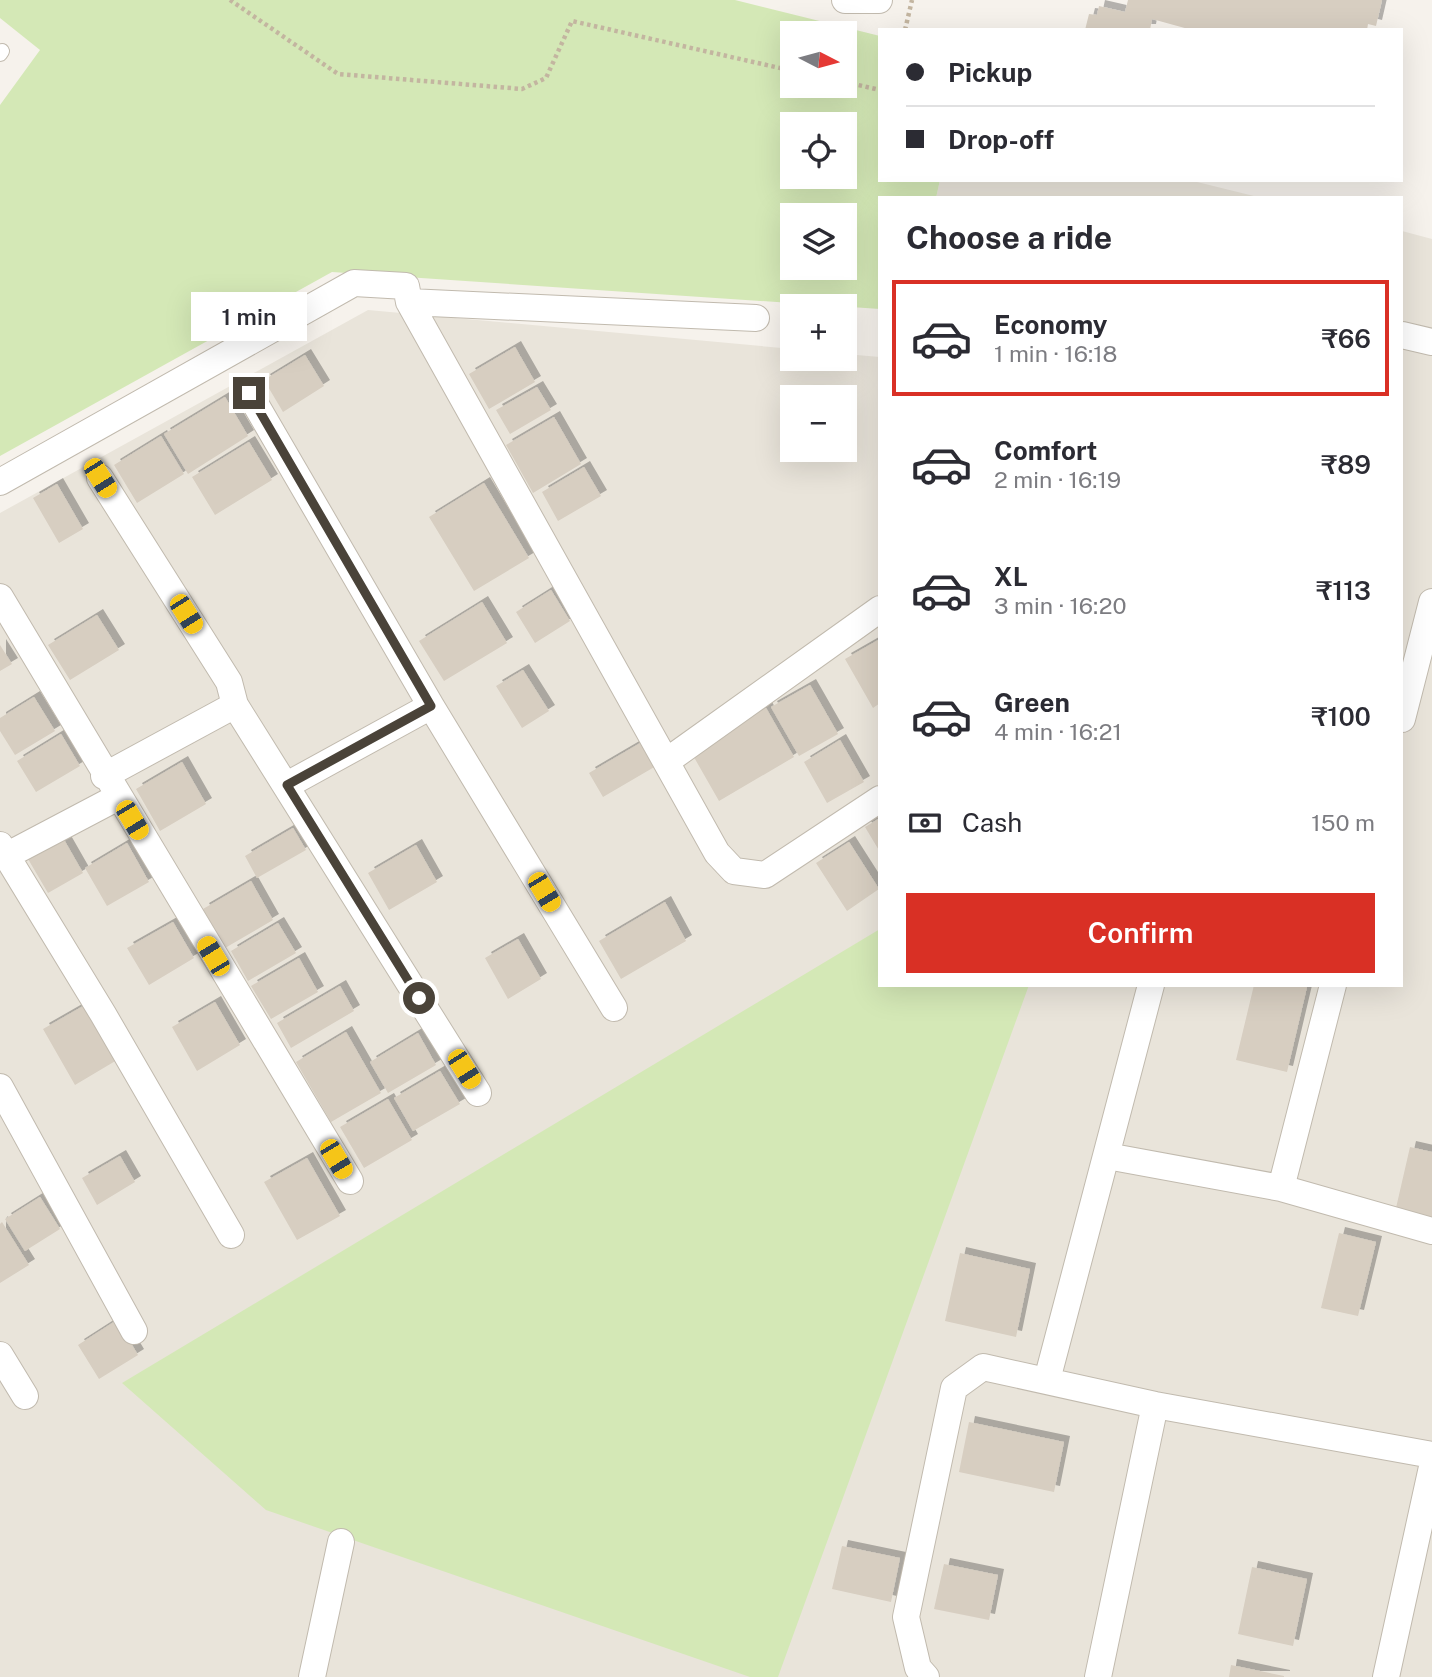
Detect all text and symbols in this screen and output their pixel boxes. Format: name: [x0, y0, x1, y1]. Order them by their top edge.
north arrow: [780, 21, 858, 98]
map controls: [780, 21, 857, 462]
text: Pickup: [948, 57, 1032, 88]
button: locate: [780, 112, 857, 189]
text: Drop-off: [948, 124, 1054, 155]
button: layers: [780, 203, 857, 280]
text: Choose a ride: [906, 219, 1112, 256]
callout: 1 min: [191, 292, 307, 340]
button: +: [780, 294, 857, 371]
text: 1 min: [222, 303, 276, 330]
icon: car: [910, 307, 973, 370]
text: Economy: [994, 309, 1107, 340]
text: ₹66: [1322, 323, 1371, 354]
text: 1 min · 16:18: [994, 340, 1117, 367]
route end: [233, 377, 265, 409]
button: −: [780, 385, 857, 462]
icon: car: [910, 433, 973, 496]
text: Comfort: [994, 435, 1097, 466]
text: ₹89: [1321, 449, 1371, 480]
car: [80, 455, 121, 501]
text: 2 min · 16:19: [994, 466, 1121, 493]
icon: car: [910, 559, 973, 622]
text: XL: [994, 561, 1028, 592]
text: ₹113: [1316, 575, 1371, 606]
car: [166, 591, 207, 637]
text: 3 min · 16:20: [994, 592, 1127, 619]
icon: car: [910, 685, 973, 748]
text: Green: [994, 687, 1070, 718]
text: ₹100: [1311, 701, 1371, 732]
text: 4 min · 16:21: [994, 718, 1122, 745]
car: [113, 797, 152, 843]
icon: cash: [906, 804, 944, 842]
text: Cash: [962, 807, 1022, 838]
text: 150 m: [1311, 809, 1375, 836]
car: [525, 869, 564, 915]
button: Confirm: [906, 893, 1375, 973]
car: [194, 933, 233, 979]
route start: [403, 982, 435, 1014]
car: [444, 1046, 485, 1092]
car: [317, 1136, 356, 1182]

